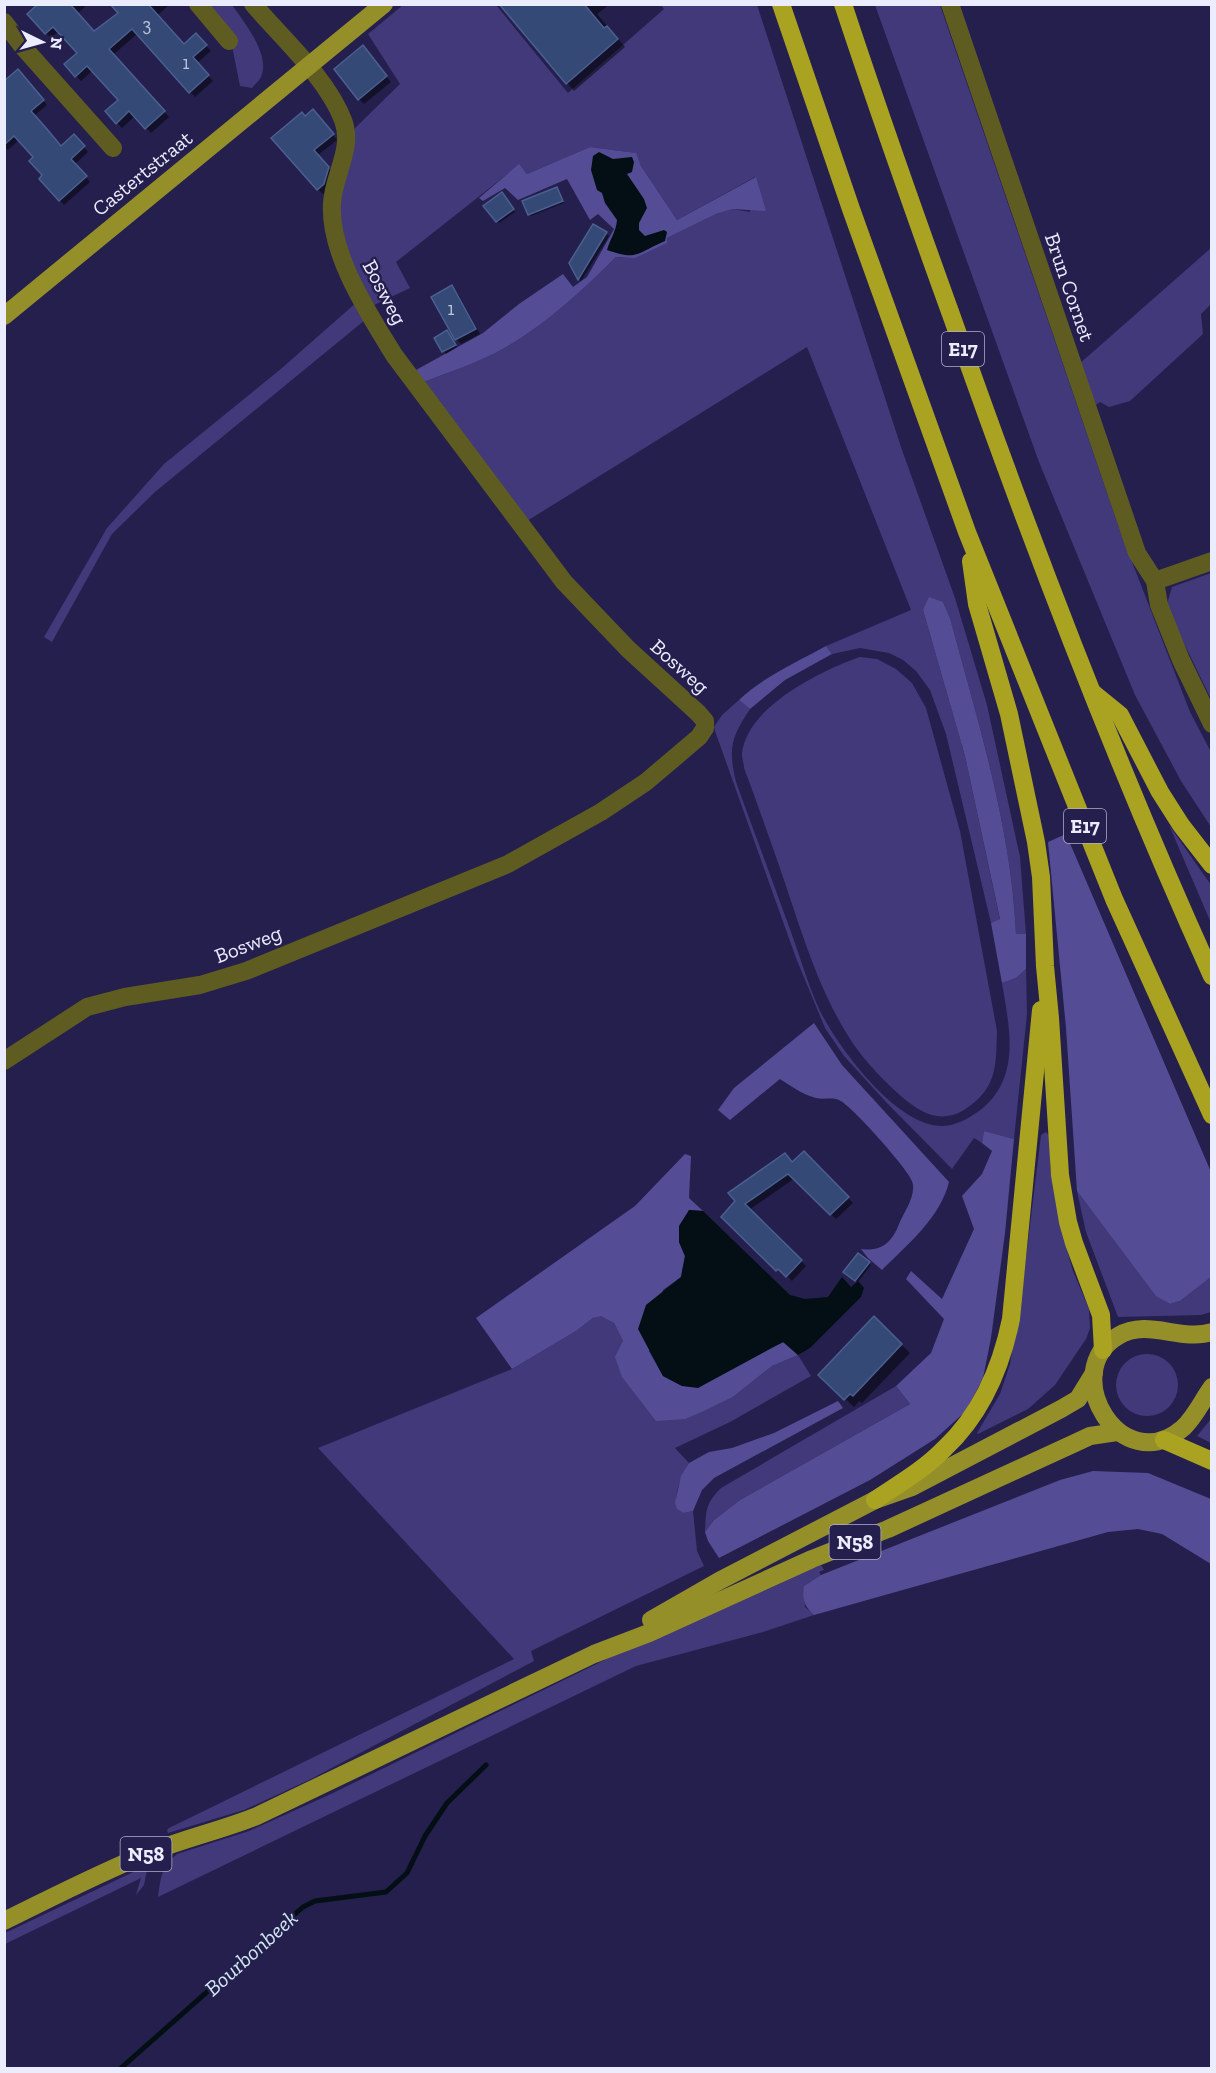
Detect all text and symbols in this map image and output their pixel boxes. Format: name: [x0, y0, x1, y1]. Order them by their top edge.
north arrow: [12, 12, 72, 72]
house number: 3: [143, 14, 152, 36]
text: N: [46, 36, 66, 50]
house number: 1: [183, 52, 190, 74]
street label: Castertstraat: [87, 125, 197, 221]
street label: Brun Cornet: [1040, 230, 1100, 345]
street label: Bosweg: [358, 255, 413, 329]
house number: 1: [448, 298, 455, 320]
road number: E17: [942, 332, 984, 366]
street label: Bosweg: [646, 633, 715, 699]
road number: E17: [1064, 809, 1106, 843]
street label: Bosweg: [211, 920, 286, 968]
road number: N58: [830, 1525, 880, 1559]
road number: N58: [120, 1837, 172, 1871]
water label: Bourbonbeek: [199, 1904, 303, 2002]

